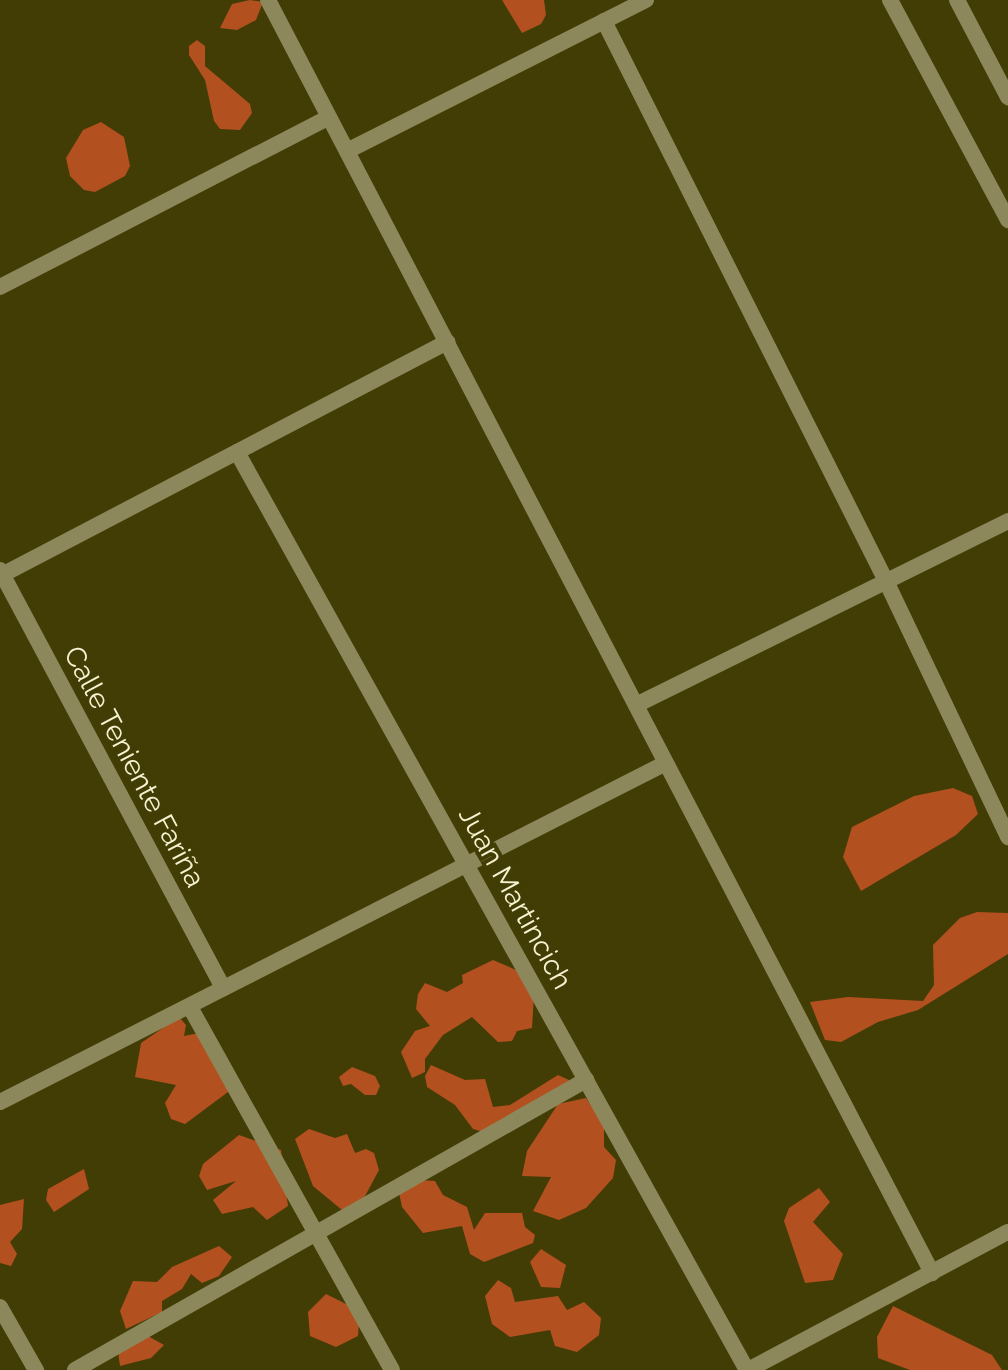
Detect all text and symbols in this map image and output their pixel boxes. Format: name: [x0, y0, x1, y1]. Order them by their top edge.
street label: Calle Teniente Fariña: [56, 640, 212, 894]
street label: Juan Martincich: [451, 801, 579, 995]

